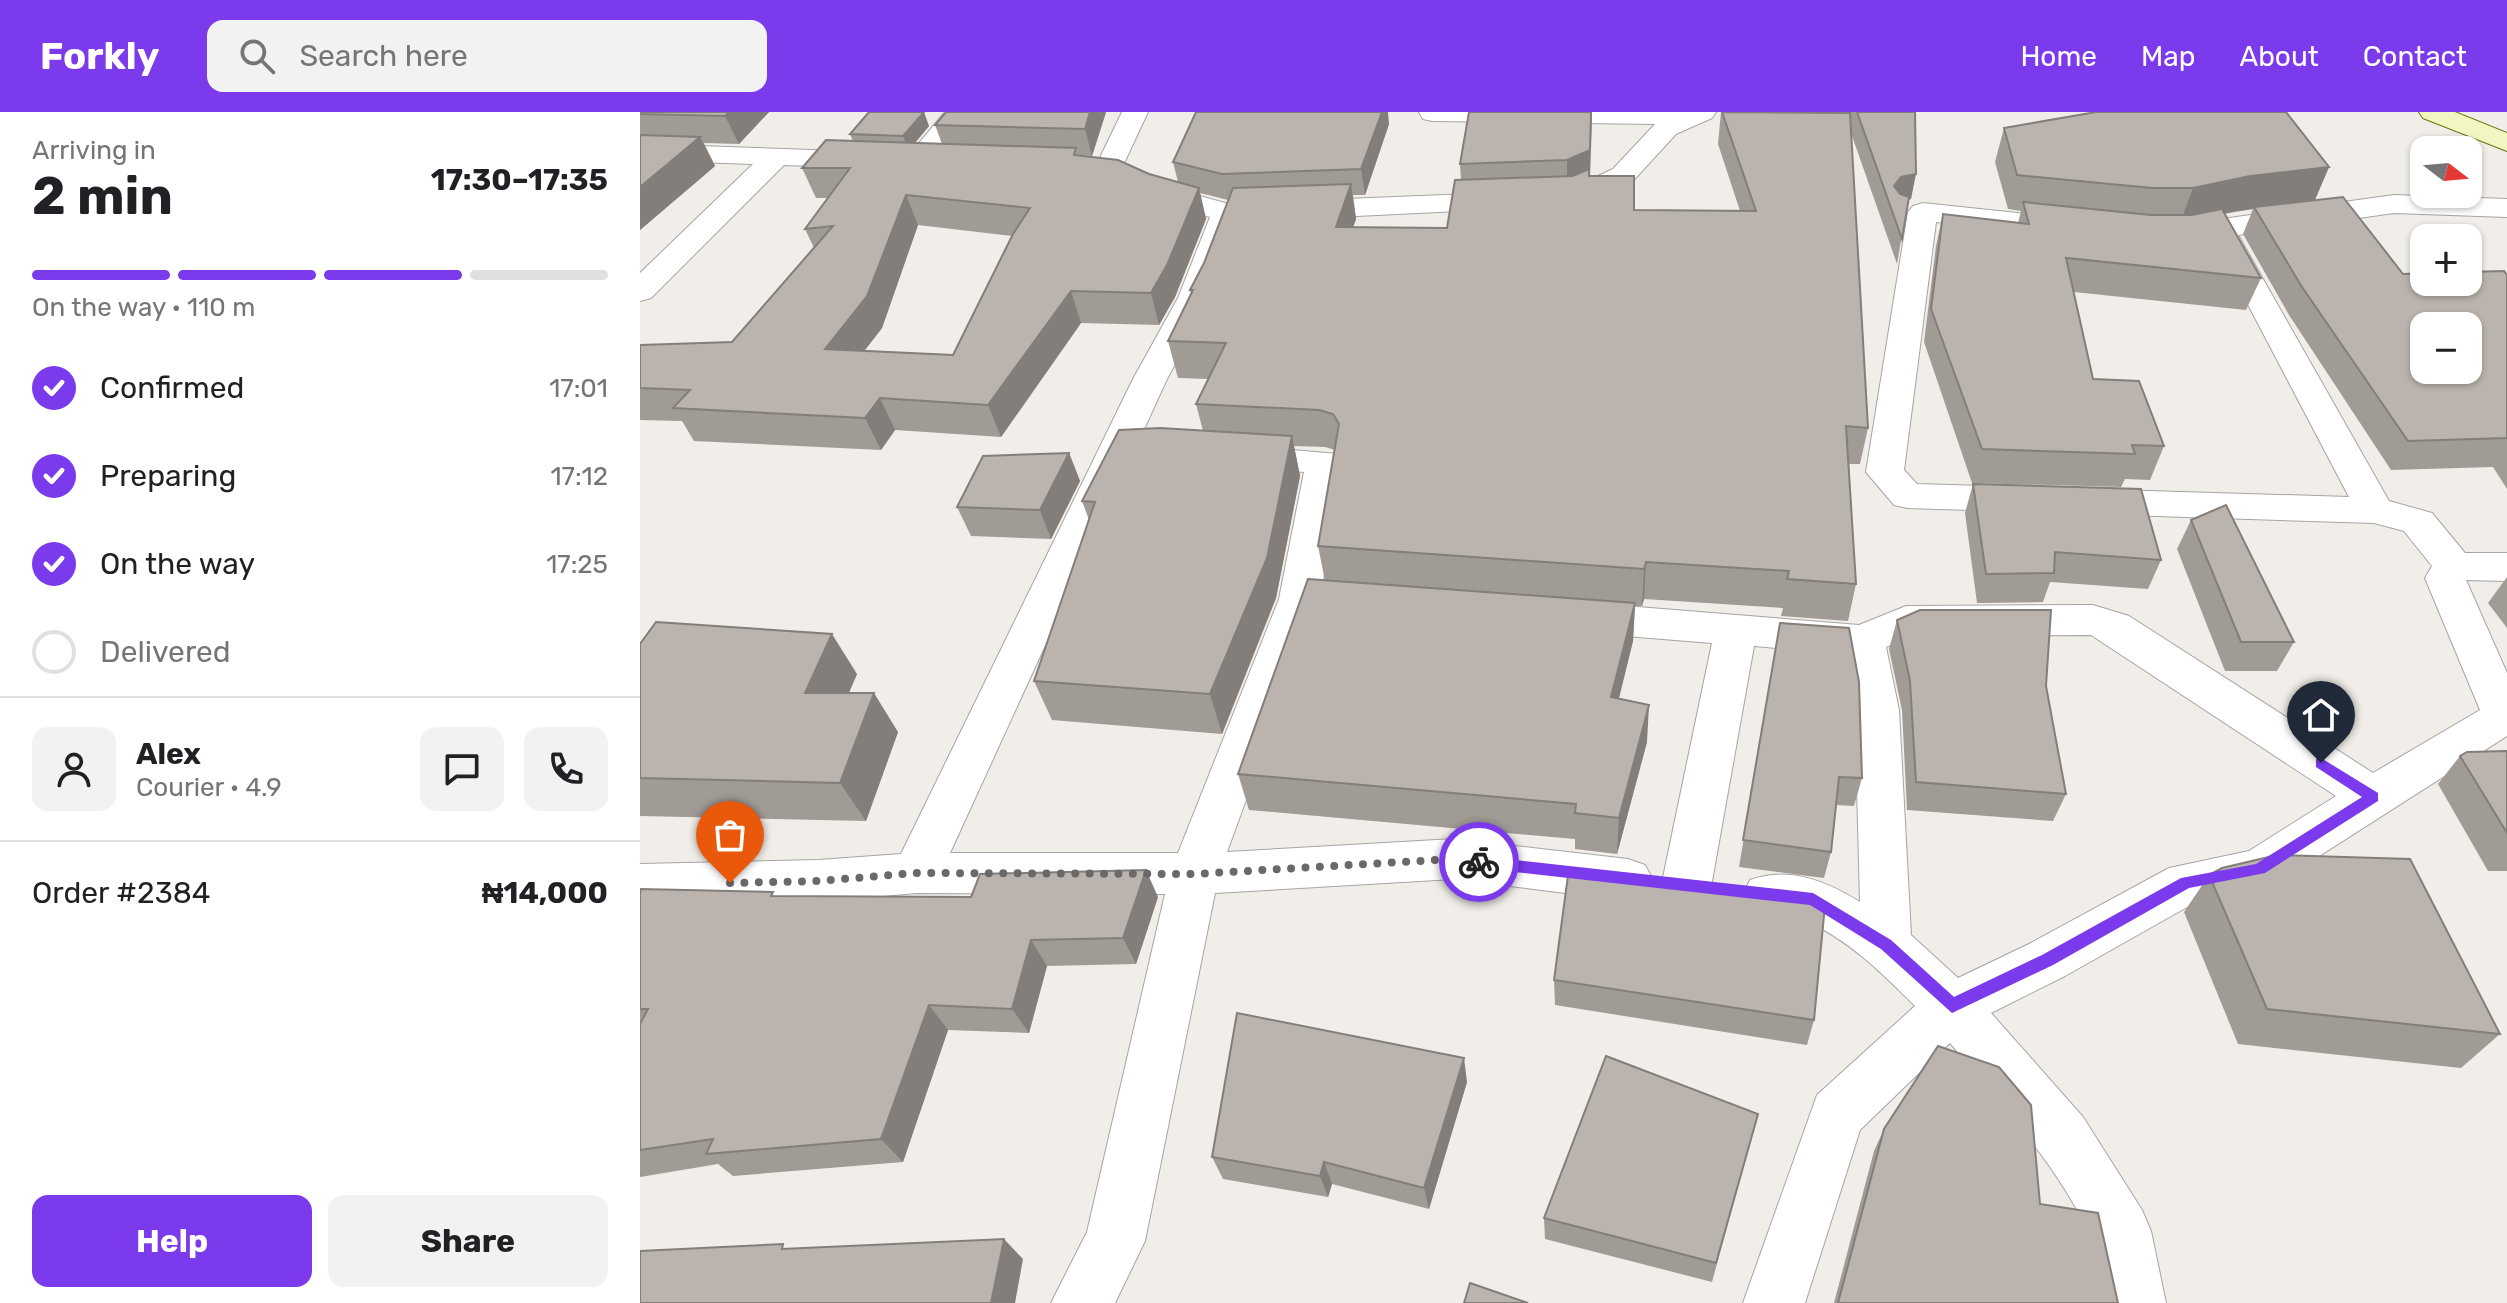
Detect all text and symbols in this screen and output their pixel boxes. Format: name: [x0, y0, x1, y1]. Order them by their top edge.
search box: [207, 20, 767, 92]
text: Forkly: [40, 33, 159, 79]
icon: search: [235, 34, 279, 78]
text: Search here: [299, 38, 468, 74]
text: Home: [2020, 40, 2097, 73]
text: Map: [2141, 40, 2195, 73]
text: About: [2239, 40, 2319, 73]
text: Contact: [2363, 40, 2467, 73]
text: Arriving in: [32, 135, 156, 166]
north arrow: [2410, 136, 2482, 208]
map controls: [2410, 136, 2482, 384]
text: 17:30–17:35: [431, 162, 608, 198]
text: 2 min: [32, 165, 173, 227]
button: +: [2410, 224, 2482, 296]
text: On the way · 110 m: [32, 292, 255, 323]
button: −: [2410, 312, 2482, 384]
icon: check: [32, 366, 76, 410]
text: Confirmed: [100, 370, 244, 406]
text: 17:01: [549, 373, 608, 404]
icon: check: [32, 454, 76, 498]
text: Preparing: [100, 458, 236, 494]
text: 17:12: [550, 461, 608, 492]
icon: check: [32, 542, 76, 586]
text: On the way: [100, 546, 255, 582]
text: 17:25: [546, 549, 608, 580]
text: Delivered: [100, 634, 231, 670]
pin: [2287, 681, 2355, 763]
icon: home: [2299, 693, 2343, 737]
button: person: [32, 727, 116, 811]
button: chat: [420, 727, 504, 811]
button: phone: [524, 727, 608, 811]
text: Alex: [136, 736, 201, 772]
text: Courier · 4.9: [136, 772, 282, 803]
pin: [696, 801, 764, 883]
icon: bag: [708, 813, 752, 857]
courier: [1439, 822, 1519, 902]
icon: bike: [1457, 840, 1501, 884]
text: Order #2384: [32, 875, 210, 911]
text: ₦14,000: [482, 875, 608, 911]
button: Help: [32, 1195, 312, 1287]
button: Share: [328, 1195, 608, 1287]

